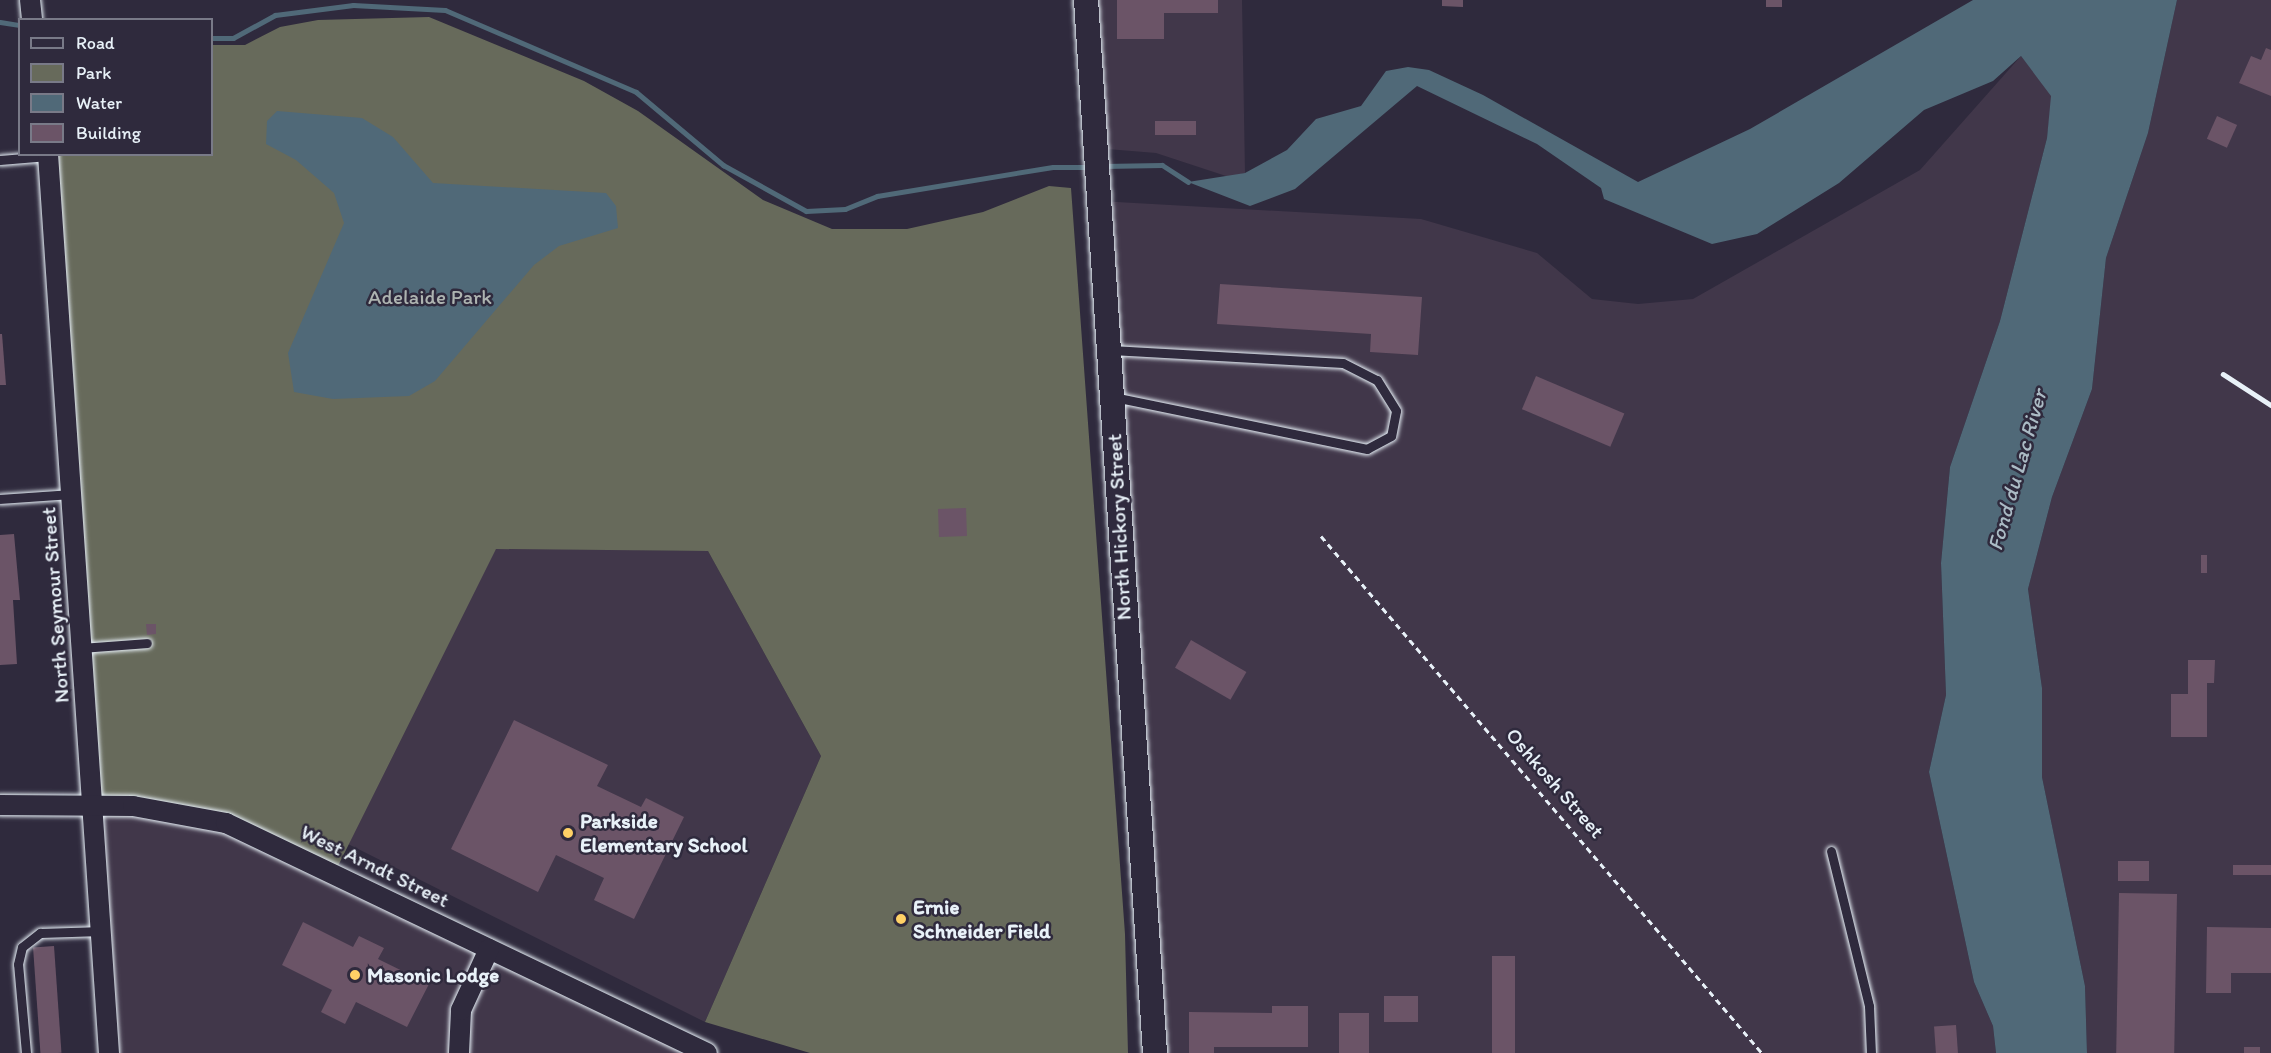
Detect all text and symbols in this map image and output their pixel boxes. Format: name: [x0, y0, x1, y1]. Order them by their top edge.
legend: [18, 18, 213, 156]
text: Road: [76, 32, 115, 54]
text: Park: [76, 62, 111, 84]
text: Water: [76, 92, 122, 114]
text: Building: [76, 122, 141, 144]
park label: Adelaide Park: [368, 284, 492, 310]
water label: Fond du Lac River: [1981, 387, 2053, 553]
street label: North Hickory Street: [1102, 433, 1136, 621]
street label: North Seymour Street: [36, 506, 74, 704]
street label: Oshkosh Street: [1500, 723, 1610, 843]
place label: Parkside Elementary School: [580, 808, 747, 858]
street label: West Arndt Street: [297, 819, 453, 913]
marker: Parkside Elementary School: [561, 826, 575, 840]
place label: Ernie Schneider Field: [913, 894, 1050, 944]
marker: Ernie Schneider Field: [894, 912, 908, 926]
place label: Masonic Lodge: [367, 962, 499, 988]
marker: Masonic Lodge: [348, 968, 362, 982]

